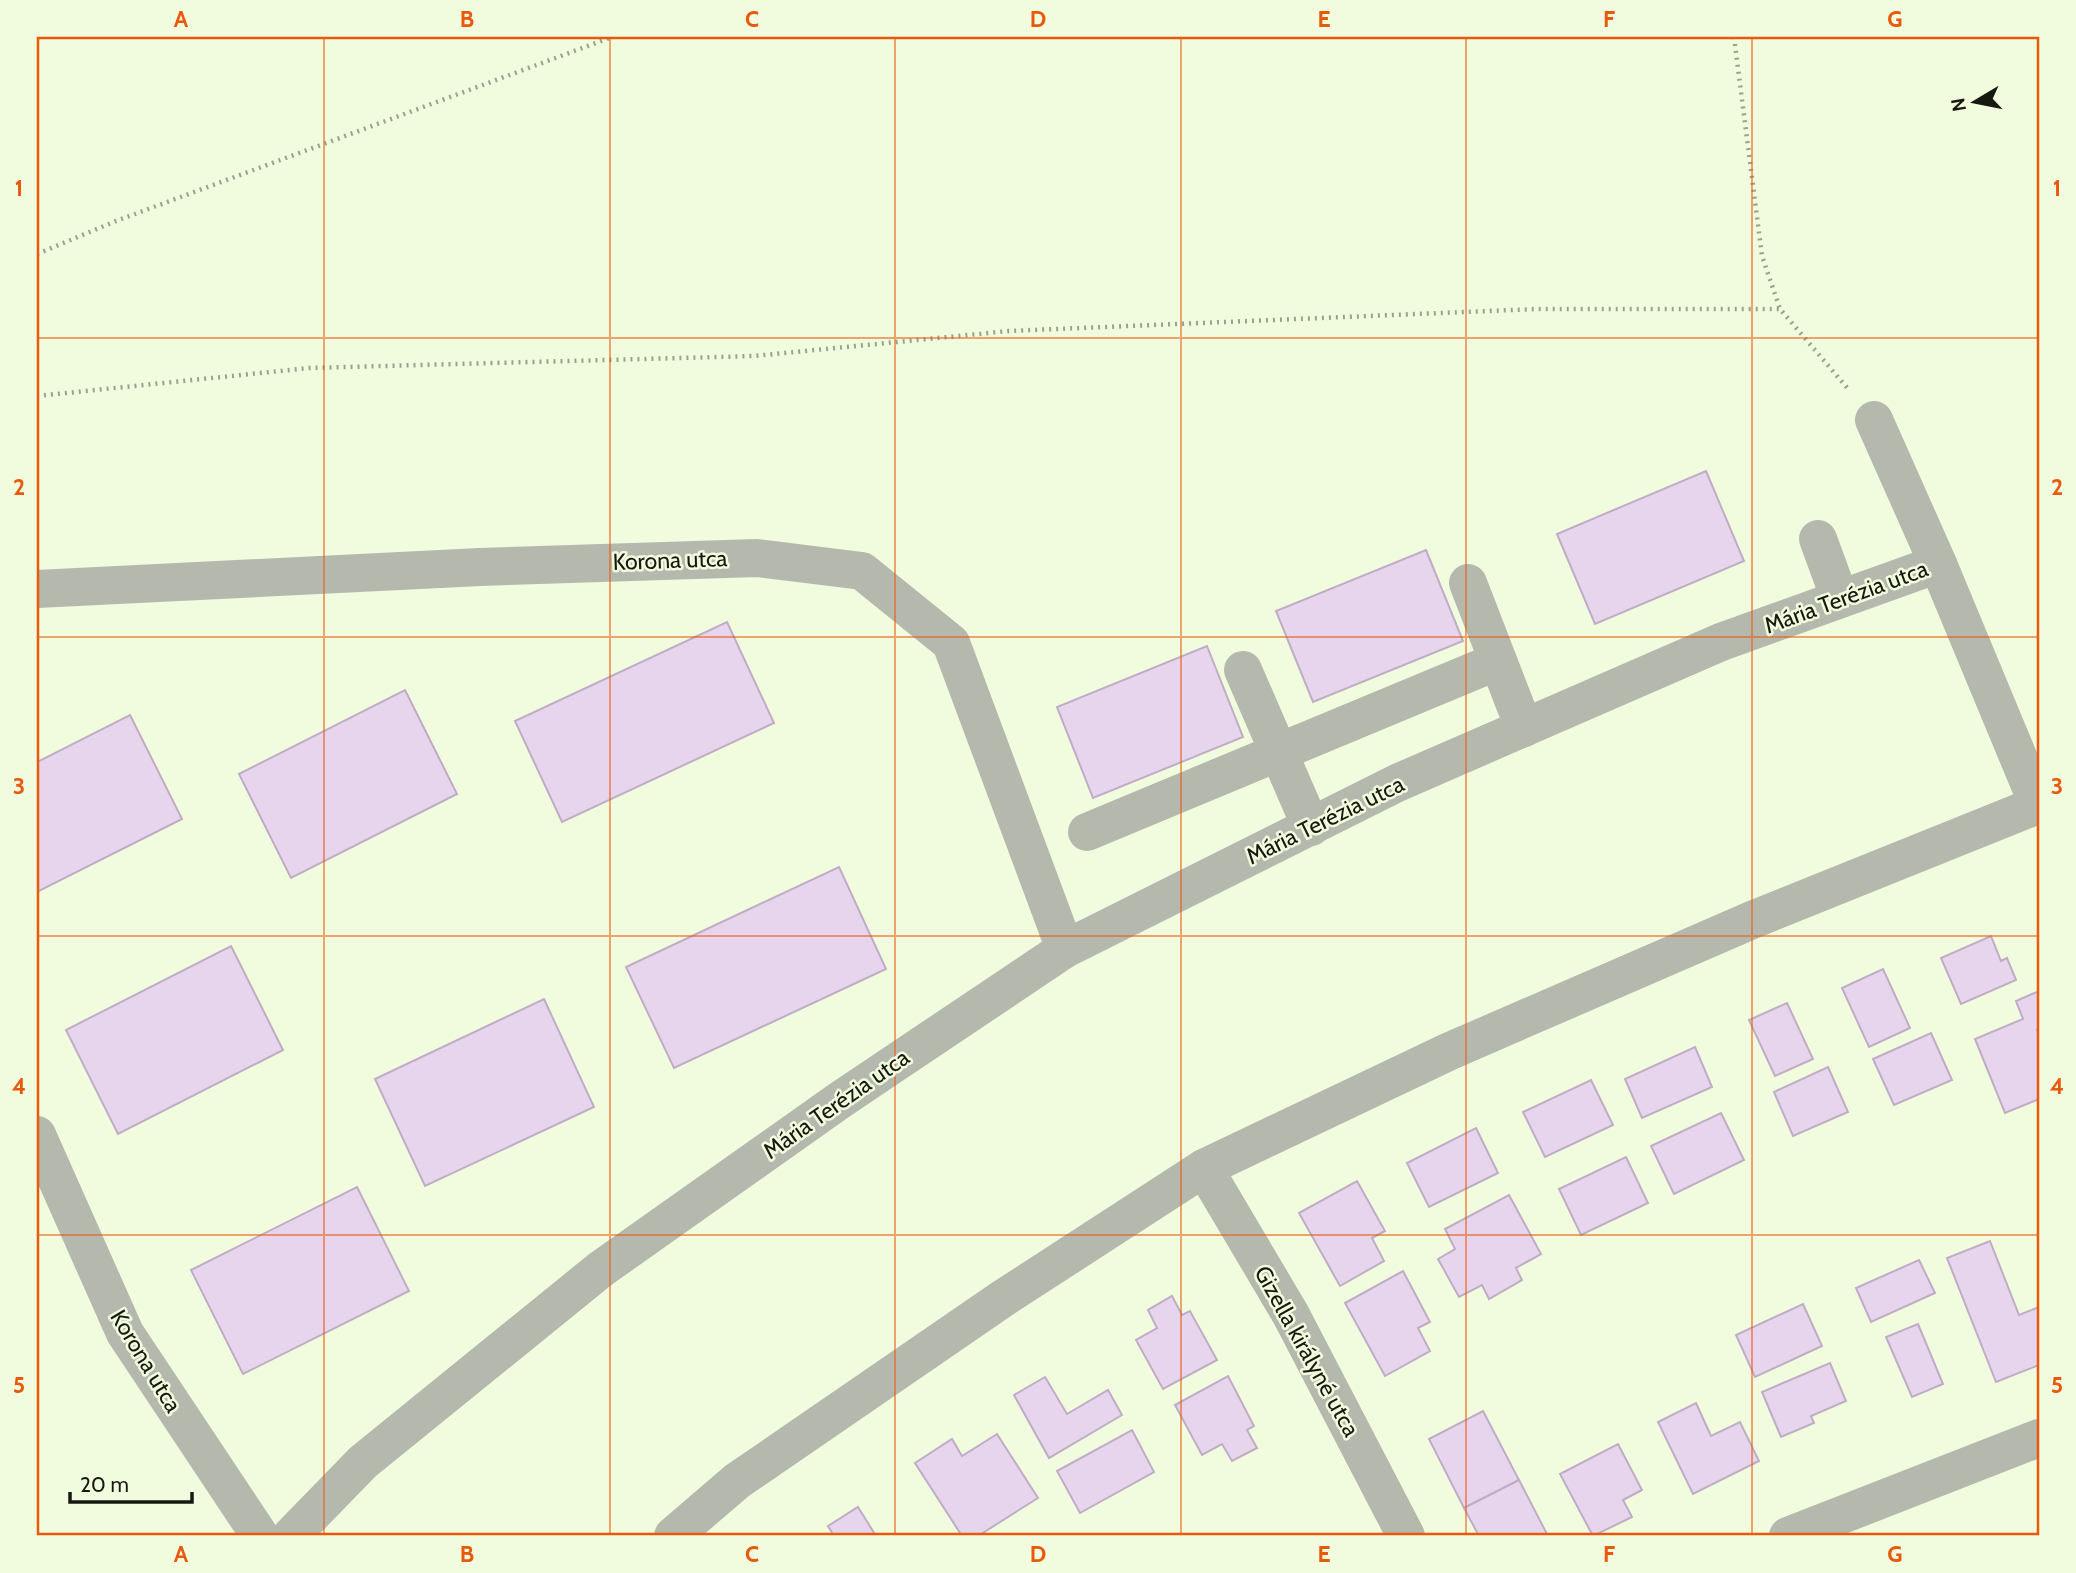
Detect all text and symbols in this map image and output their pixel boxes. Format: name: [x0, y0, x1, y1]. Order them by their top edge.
text: A: [174, 5, 189, 33]
text: B: [460, 5, 474, 33]
text: C: [745, 5, 759, 33]
text: D: [1030, 5, 1046, 33]
text: E: [1317, 5, 1331, 33]
text: F: [1603, 5, 1615, 33]
text: G: [1887, 5, 1903, 33]
north arrow: [1940, 66, 2010, 136]
text: N: [1946, 96, 1971, 113]
text: 1: [15, 174, 23, 202]
text: 1: [2053, 174, 2061, 202]
text: 2: [13, 473, 25, 501]
text: 2: [2051, 473, 2063, 501]
street label: Korona utca: [612, 544, 728, 576]
street label: Mária Terézia utca: [1760, 554, 1932, 640]
street label: Mária Terézia utca: [1242, 770, 1408, 870]
text: 3: [13, 772, 25, 800]
text: 3: [2051, 772, 2063, 800]
street label: Mária Terézia utca: [758, 1043, 914, 1165]
text: 4: [12, 1072, 26, 1100]
text: 4: [2050, 1072, 2064, 1100]
street label: Gizella királyné utca: [1248, 1261, 1366, 1441]
street label: Korona utca: [104, 1305, 188, 1417]
text: 5: [13, 1371, 25, 1399]
text: 5: [2051, 1371, 2063, 1399]
scale bar: [70, 1461, 192, 1505]
text: 20 m: [80, 1472, 129, 1497]
text: A: [174, 1540, 189, 1568]
text: B: [460, 1540, 474, 1568]
text: C: [745, 1540, 759, 1568]
text: D: [1030, 1540, 1046, 1568]
text: E: [1317, 1540, 1331, 1568]
text: F: [1603, 1540, 1615, 1568]
text: G: [1887, 1540, 1903, 1568]

